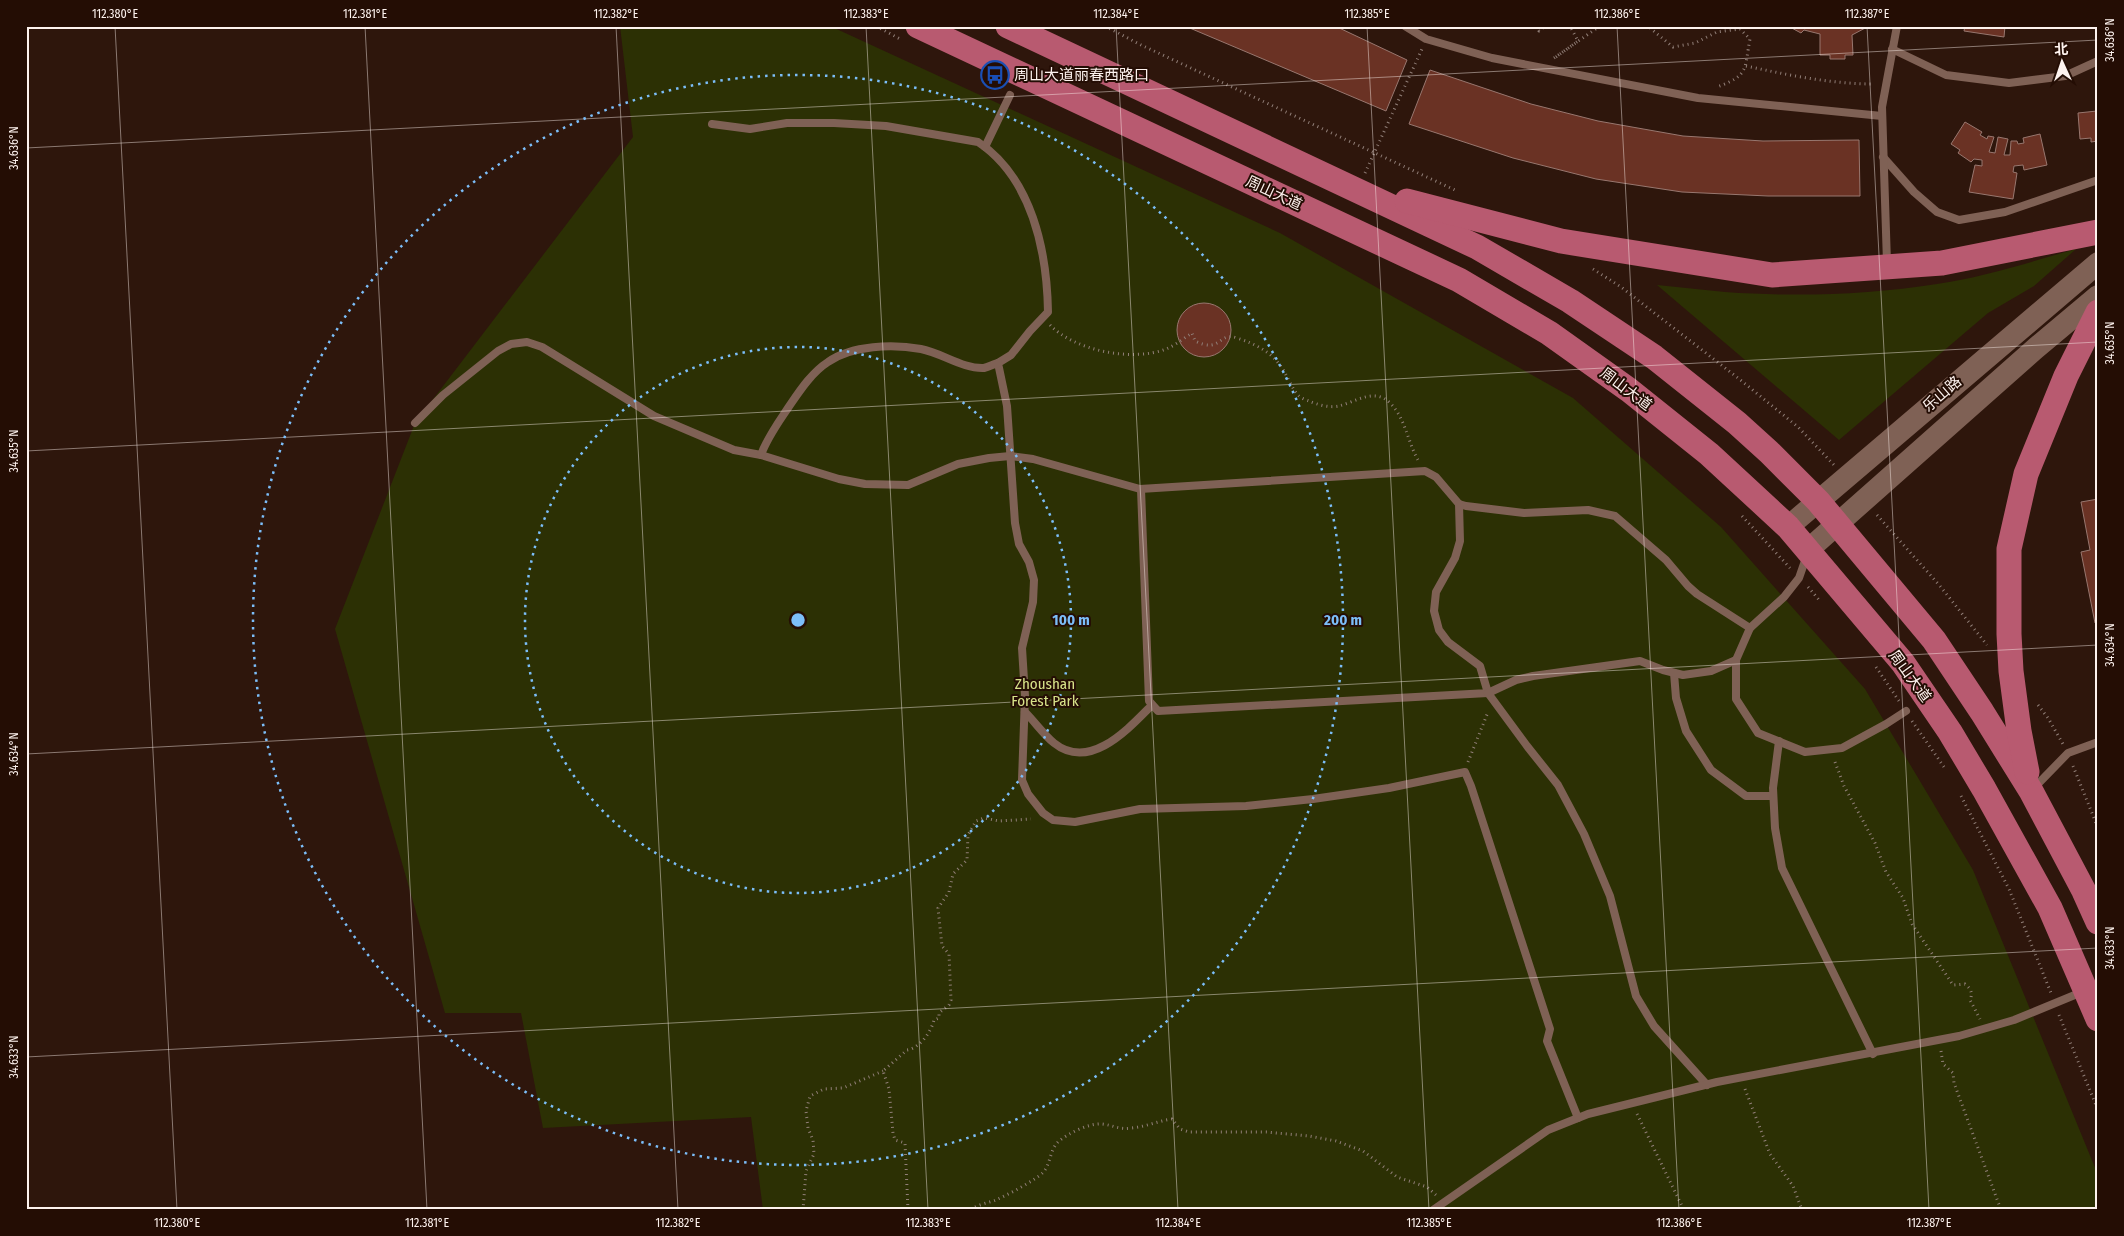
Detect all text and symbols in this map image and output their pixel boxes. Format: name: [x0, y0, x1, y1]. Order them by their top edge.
text: 112.380°E: [92, 7, 138, 21]
text: 112.381°E: [343, 7, 387, 21]
text: 112.382°E: [593, 7, 639, 21]
text: 112.383°E: [843, 7, 889, 21]
text: 112.384°E: [1093, 7, 1139, 21]
text: 112.385°E: [1344, 7, 1390, 21]
text: 112.386°E: [1594, 7, 1640, 21]
text: 112.387°E: [1845, 7, 1890, 21]
text: 34.636°N: [2103, 18, 2117, 62]
north arrow: [2036, 38, 2086, 88]
text: 北: [2054, 41, 2069, 58]
bus stop icon: 周山大道丽春西路口: [980, 60, 1010, 90]
place label: 周山大道丽春西路口: [1014, 66, 1149, 84]
text: 34.636°N: [7, 126, 21, 170]
street label: 周山大道: [1243, 172, 1305, 214]
text: 34.635°N: [2103, 321, 2117, 365]
street label: 周山大道: [1597, 364, 1655, 414]
street label: 乐山路: [1919, 372, 1965, 416]
text: 34.635°N: [7, 429, 21, 473]
centre of rings: [789, 611, 807, 629]
text: 100 m: [1052, 611, 1090, 629]
text: 200 m: [1323, 611, 1362, 629]
text: 34.634°N: [2103, 623, 2117, 667]
street label: 周山大道: [1885, 646, 1935, 706]
park label: Zhoushan Forest Park: [1011, 675, 1079, 710]
text: 34.634°N: [7, 732, 21, 776]
text: 34.633°N: [2103, 926, 2117, 970]
text: 34.633°N: [7, 1035, 21, 1079]
text: 112.380°E: [154, 1216, 200, 1230]
text: 112.381°E: [405, 1216, 449, 1230]
text: 112.382°E: [655, 1216, 701, 1230]
text: 112.383°E: [905, 1216, 951, 1230]
text: 112.384°E: [1155, 1216, 1201, 1230]
text: 112.385°E: [1406, 1216, 1452, 1230]
text: 112.386°E: [1656, 1216, 1702, 1230]
text: 112.387°E: [1907, 1216, 1952, 1230]

